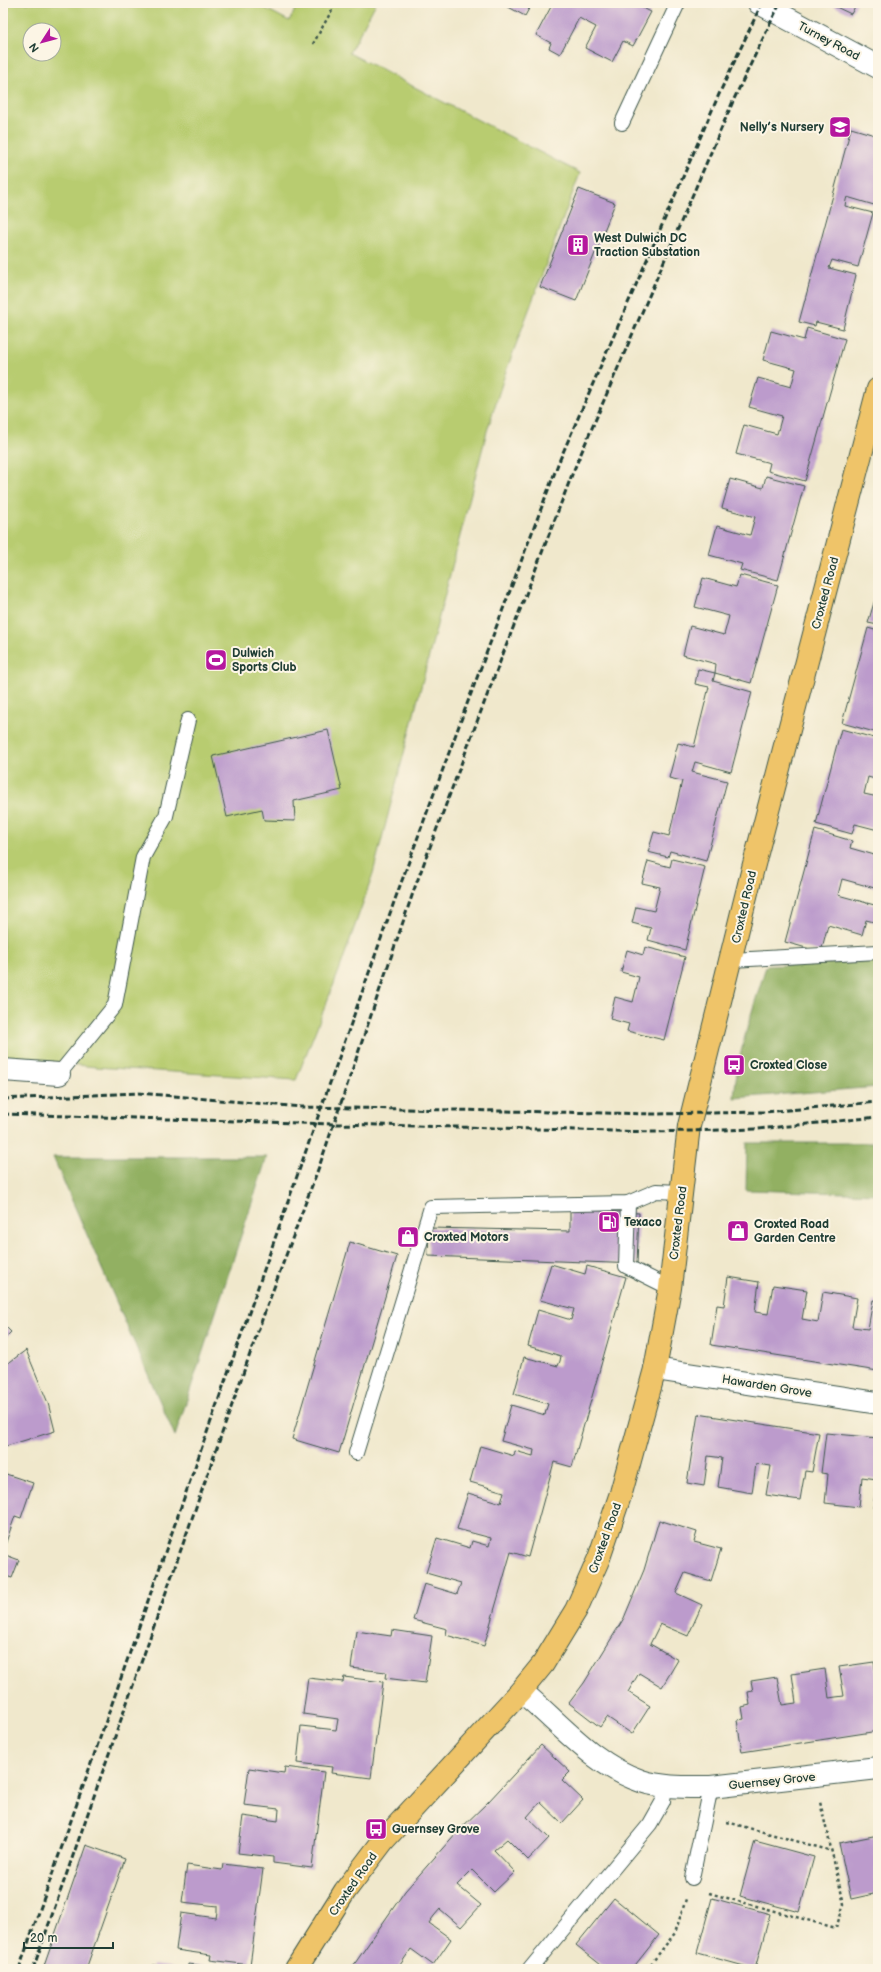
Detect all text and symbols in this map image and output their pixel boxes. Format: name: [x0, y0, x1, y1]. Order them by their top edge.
street label: Turney Road: [795, 19, 862, 64]
north arrow: [22, 22, 62, 62]
text: N: [27, 40, 42, 55]
school or university icon: Nelly’s Nursery: [827, 114, 853, 140]
place label: Nelly’s Nursery: [740, 120, 824, 135]
place label: West Dulwich DC Traction Substation: [594, 231, 700, 260]
building icon: West Dulwich DC Traction Substation: [565, 232, 591, 258]
street label: Croxted Road: [809, 555, 842, 631]
place label: Dulwich Sports Club: [232, 646, 296, 675]
sports icon: Dulwich Sports Club: [203, 647, 229, 673]
street label: Croxted Road: [729, 869, 760, 945]
bus stop icon: Croxted Close: [721, 1052, 747, 1078]
place label: Croxted Close: [750, 1058, 827, 1073]
street label: Croxted Road: [667, 1185, 690, 1261]
fuel station icon: Texaco: [596, 1209, 622, 1235]
place label: Texaco: [624, 1215, 662, 1230]
place label: Croxted Road Garden Centre: [754, 1217, 836, 1246]
shop icon: Croxted Road Garden Centre: [725, 1218, 751, 1244]
shop icon: Croxted Motors: [395, 1224, 421, 1250]
place label: Croxted Motors: [424, 1230, 509, 1245]
street label: Hawarden Grove: [721, 1372, 813, 1401]
street label: Croxted Road: [586, 1501, 625, 1576]
street label: Guernsey Grove: [728, 1769, 816, 1794]
bus stop icon: Guernsey Grove: [363, 1816, 389, 1842]
place label: Guernsey Grove: [392, 1822, 480, 1837]
street label: Croxted Road: [326, 1849, 381, 1919]
scale bar: [24, 1924, 113, 1950]
text: 20 m: [30, 1931, 57, 1946]

